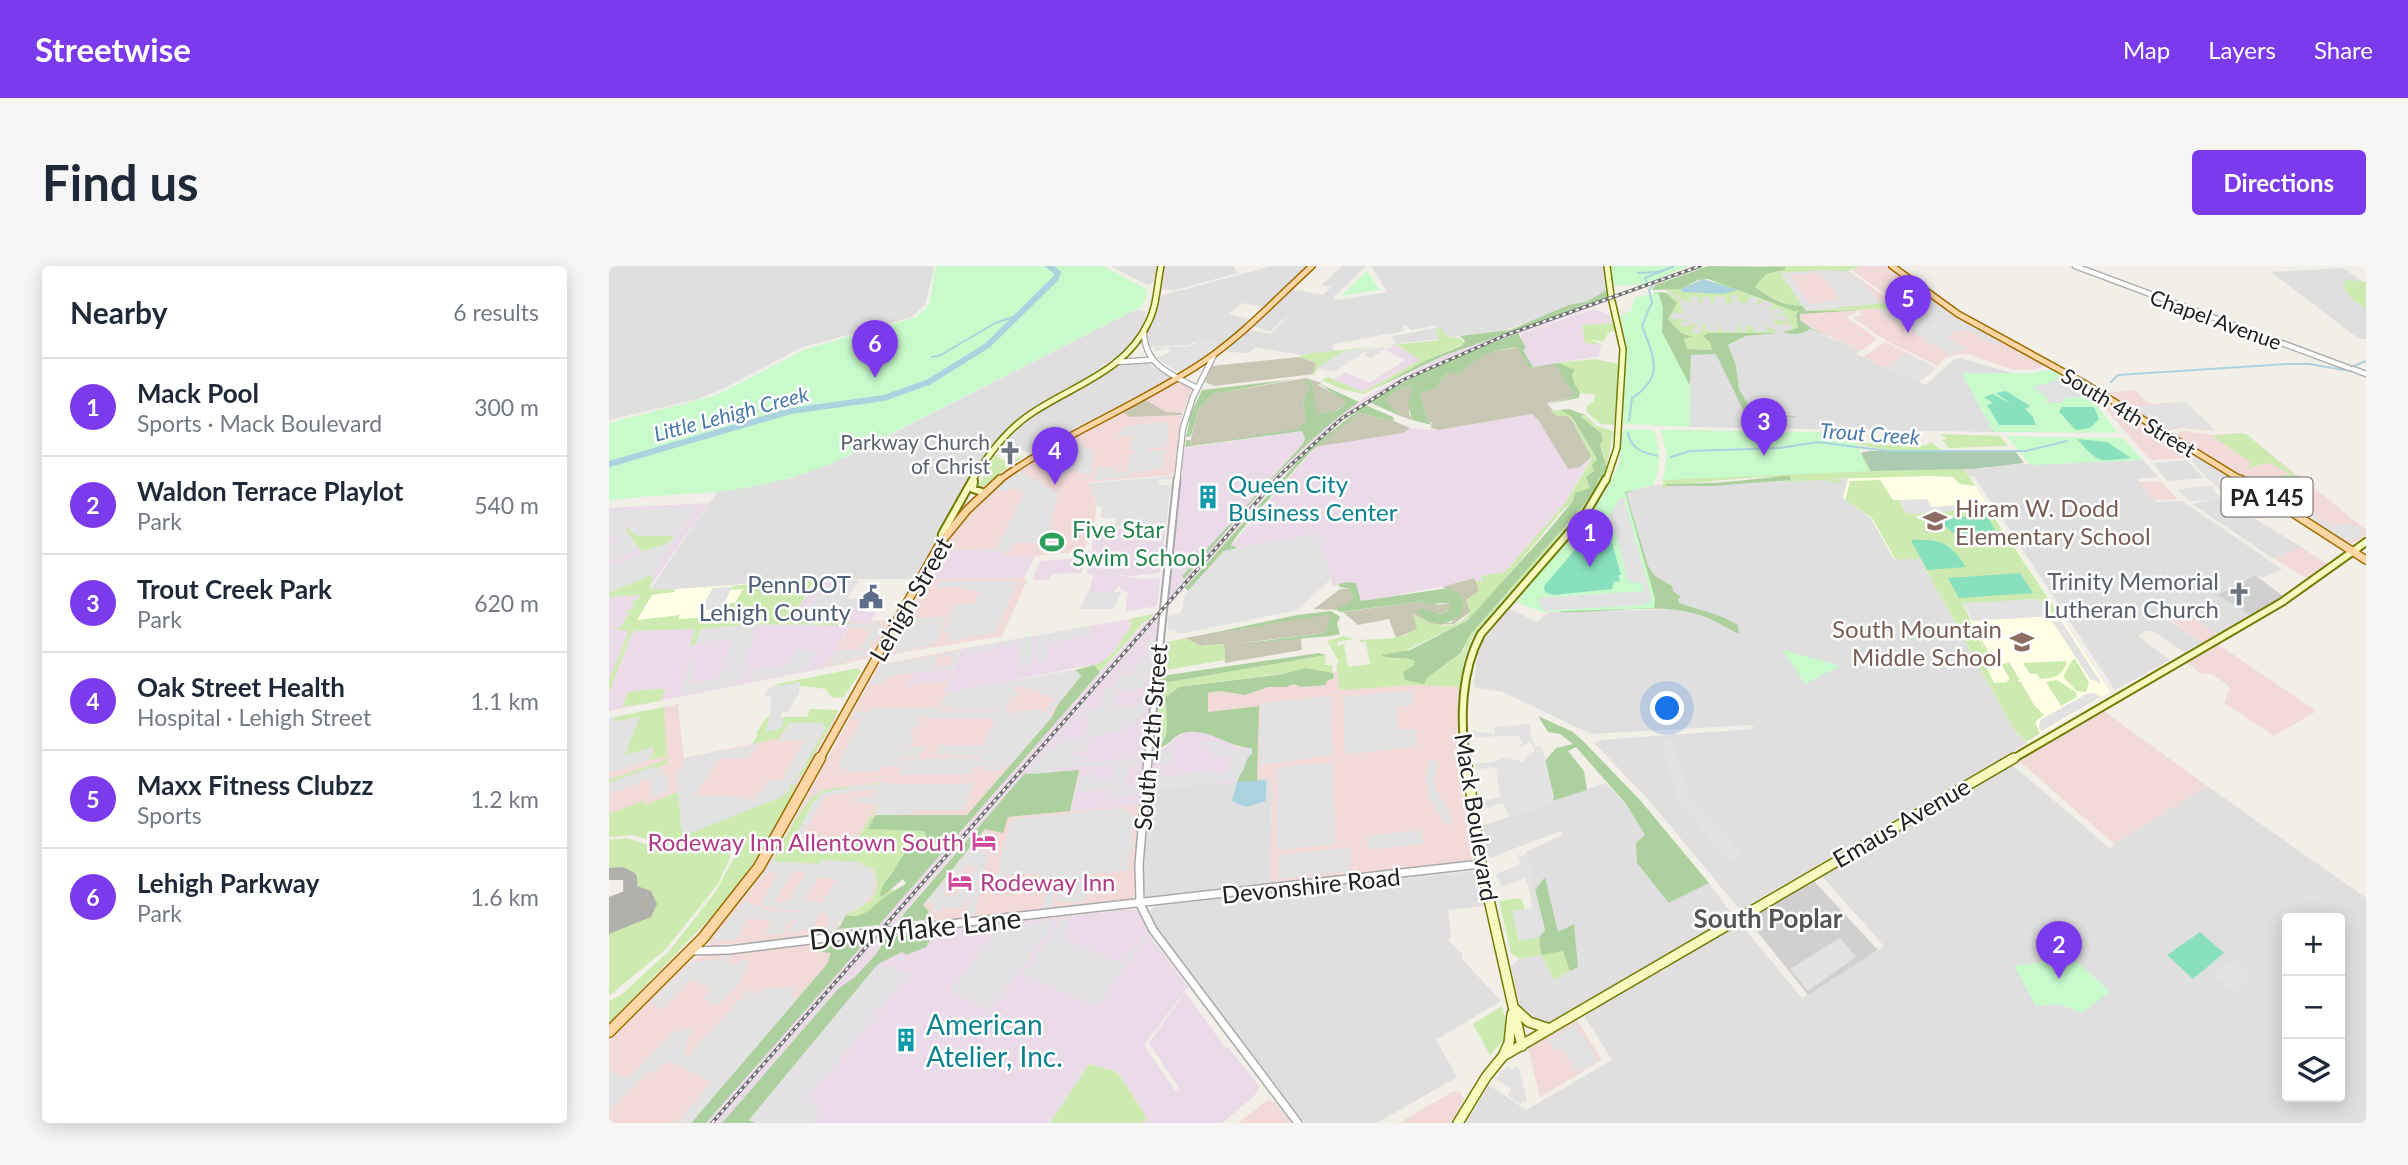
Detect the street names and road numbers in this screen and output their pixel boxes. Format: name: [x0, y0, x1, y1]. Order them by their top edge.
street label: Chapel Avenue: [2147, 284, 2285, 354]
street label: South 4th Street: [2058, 362, 2201, 462]
road number: PA 145: [2221, 478, 2313, 516]
street label: Lehigh Street: [863, 531, 957, 666]
street label: South 12th Street: [1127, 642, 1173, 832]
street label: Mack Boulevard: [1449, 731, 1505, 903]
street label: Emaus Avenue: [1827, 771, 1975, 873]
street label: Devonshire Road: [1220, 861, 1402, 909]
street label: Downyflake Lane: [807, 900, 1023, 956]

